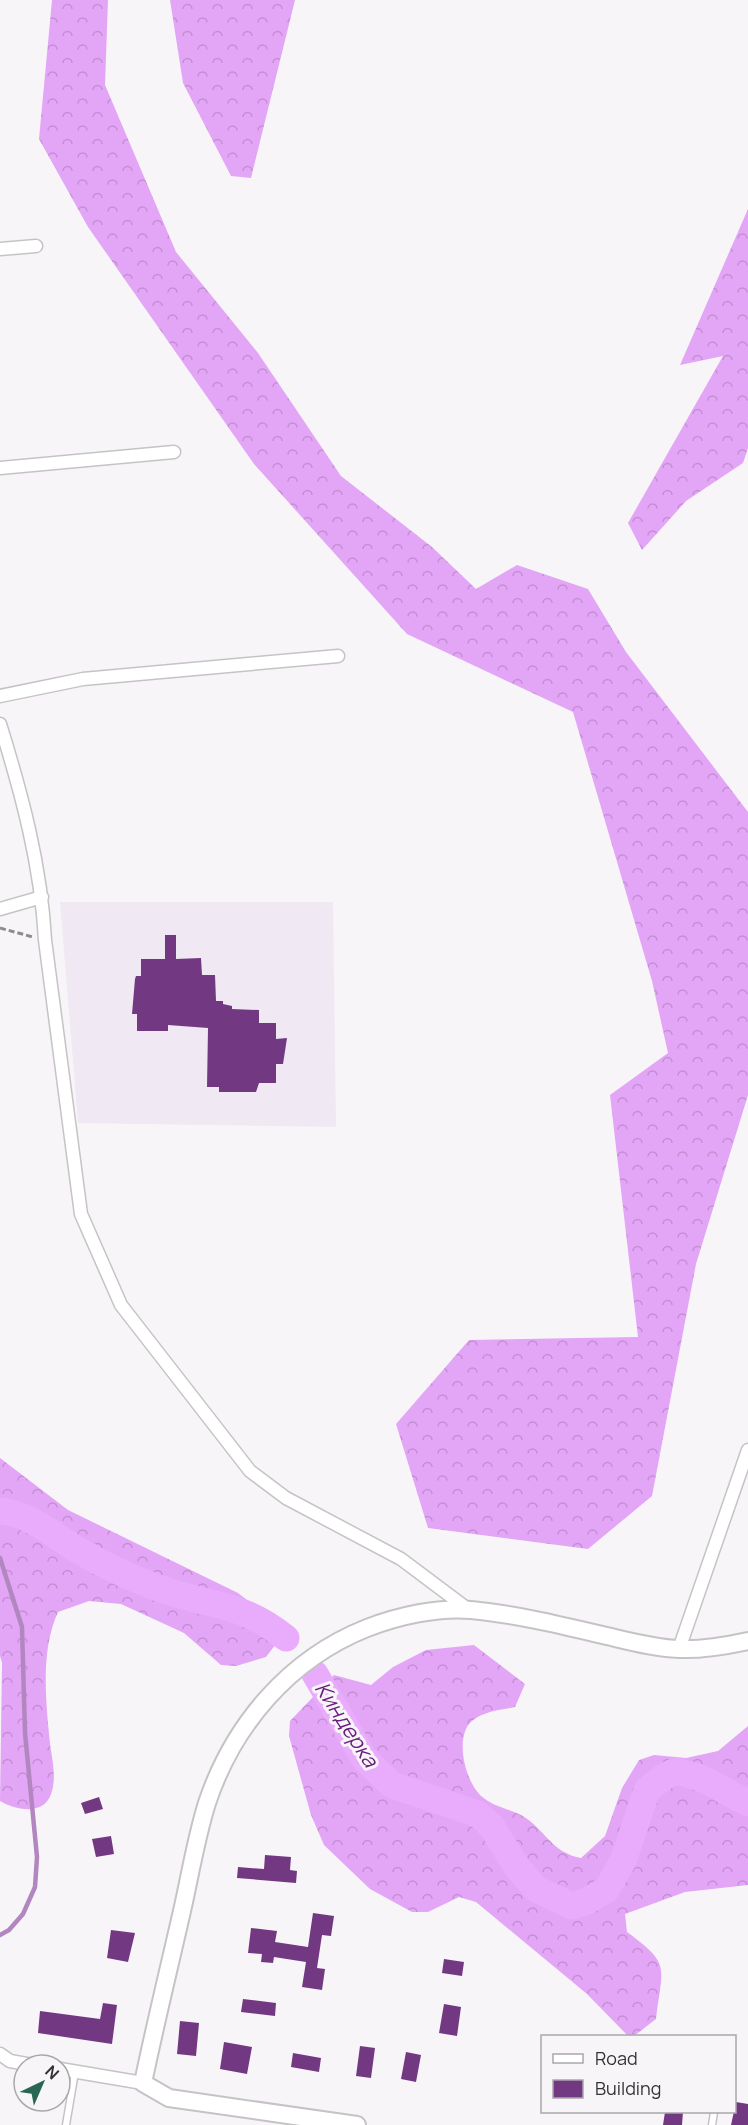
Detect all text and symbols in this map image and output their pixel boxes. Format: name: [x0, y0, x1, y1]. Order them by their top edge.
water label: Киндерка: [309, 1676, 386, 1773]
legend: [541, 2035, 736, 2113]
text: Road: [595, 2046, 638, 2070]
north arrow: [12, 2053, 72, 2113]
text: N: [41, 2060, 64, 2084]
text: Building: [595, 2076, 661, 2100]

